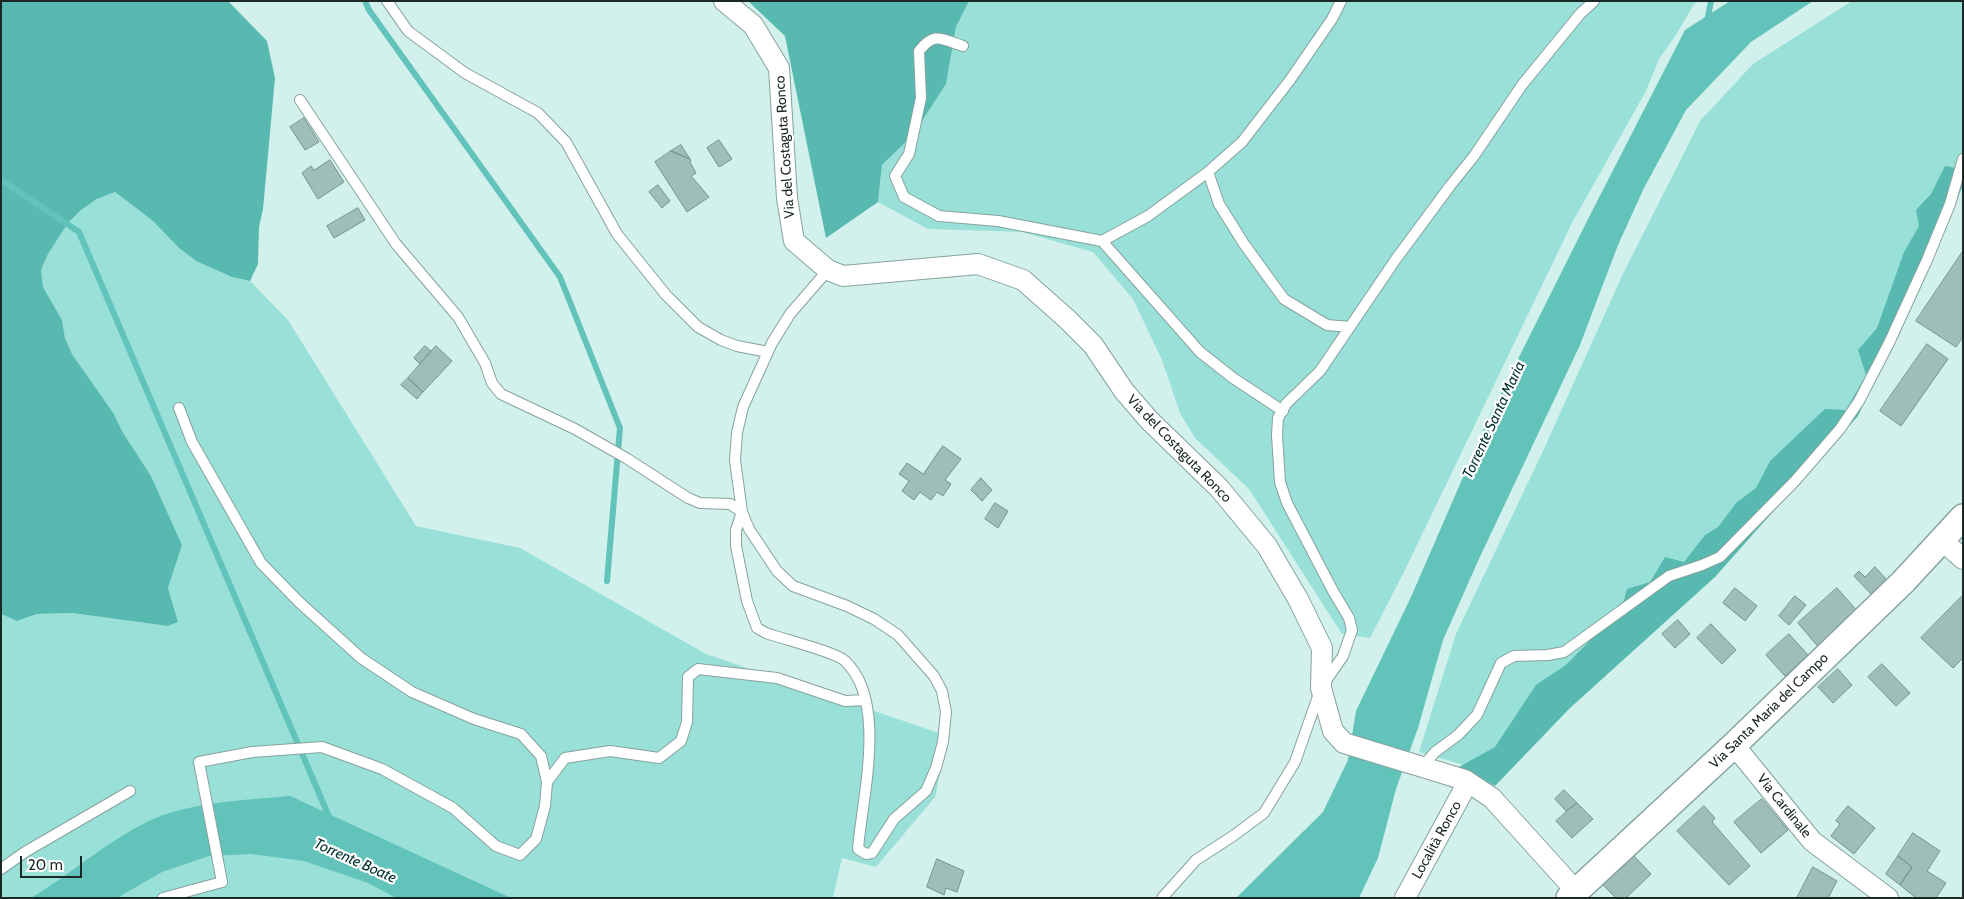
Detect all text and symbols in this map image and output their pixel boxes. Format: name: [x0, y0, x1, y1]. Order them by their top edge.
street label: Via del Costaguta Ronco: [772, 75, 798, 219]
water label: Torrente Santa Maria: [1459, 359, 1529, 481]
street label: Via del Costaguta Ronco: [1123, 392, 1235, 506]
street label: Via Santa Maria del Campo: [1706, 650, 1832, 772]
street label: Via Cardinale: [1753, 771, 1815, 841]
street label: Località Ronco: [1409, 798, 1465, 882]
water label: Torrente Boate: [311, 835, 399, 887]
scale bar: [22, 846, 85, 878]
text: 20 m: [28, 856, 63, 874]

